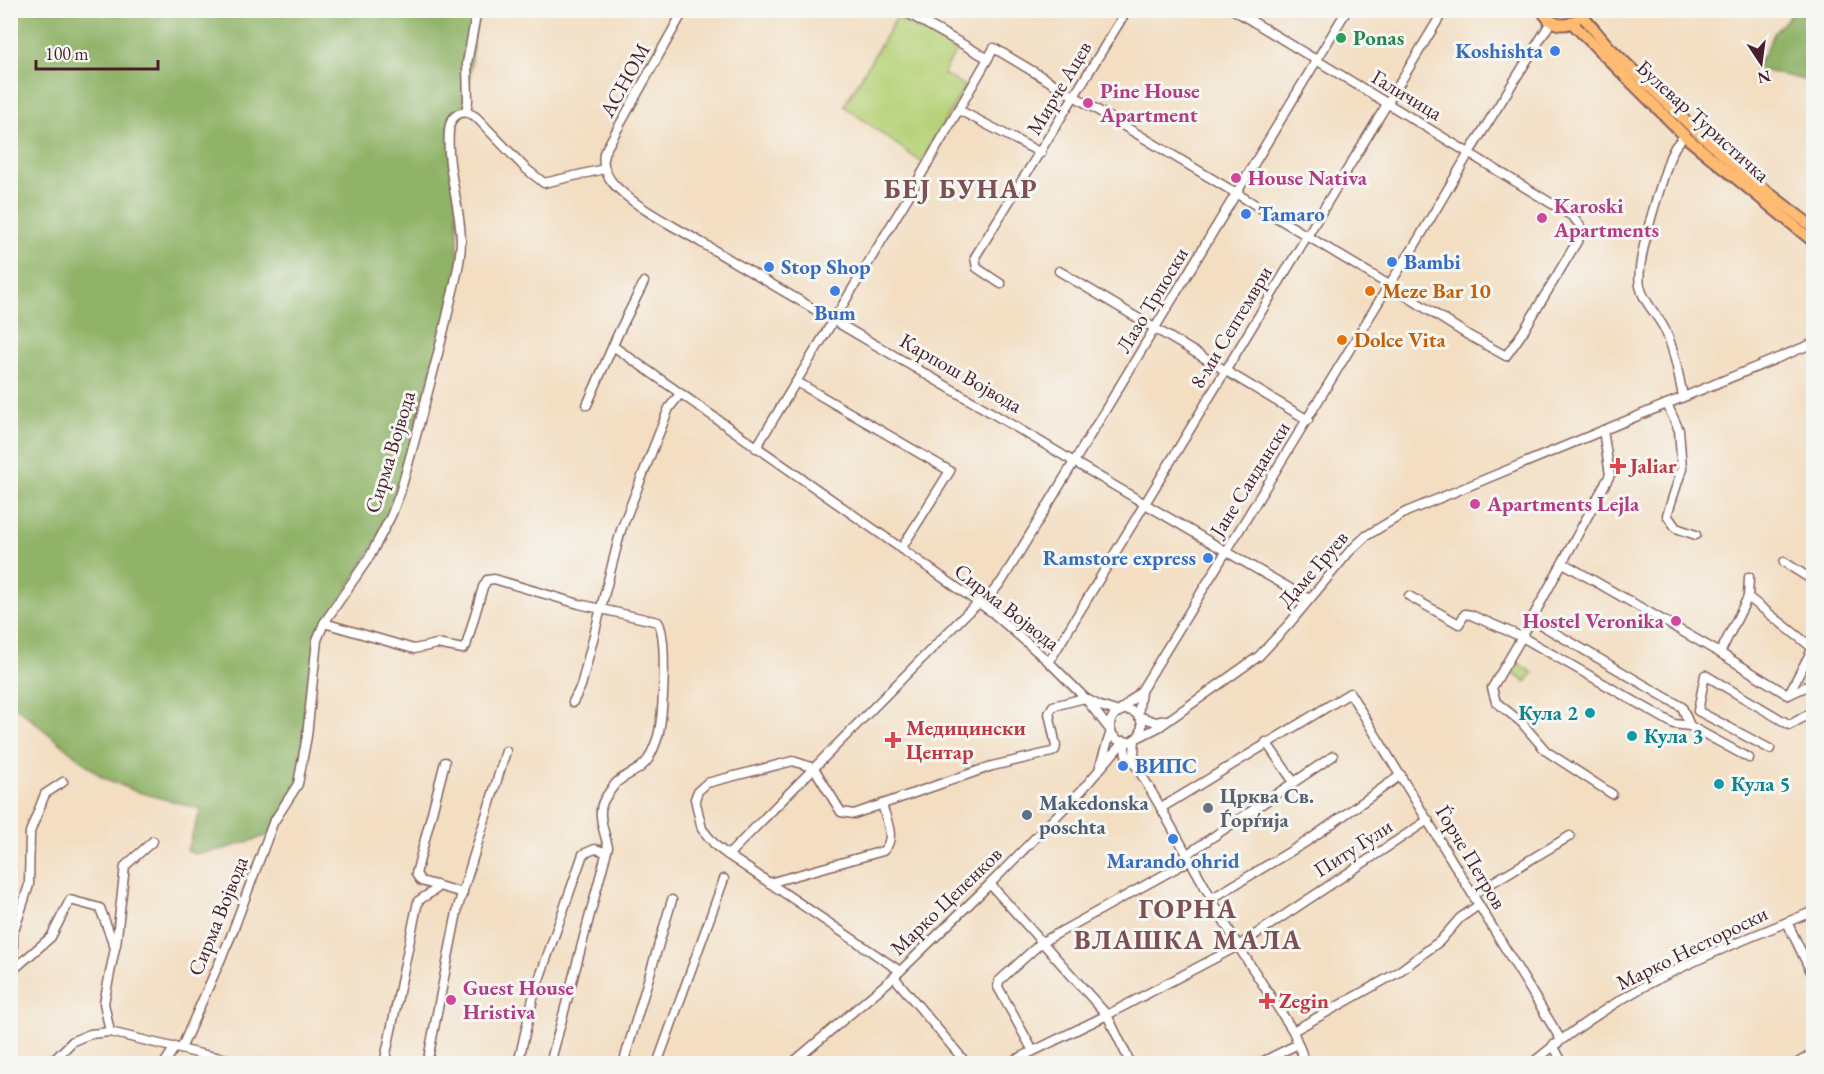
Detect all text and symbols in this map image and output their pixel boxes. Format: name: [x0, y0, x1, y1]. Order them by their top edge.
place label: Ponas: [1353, 24, 1404, 51]
marker: Ponas: [1334, 31, 1348, 45]
scale bar: [36, 33, 158, 71]
north arrow: [1731, 33, 1791, 93]
street label: Мирче Ацев: [1020, 36, 1097, 140]
place label: Koshishta: [1455, 37, 1544, 64]
street label: АСНОМ: [593, 38, 656, 123]
text: 100 m: [45, 42, 89, 65]
marker: Koshishta: [1548, 44, 1562, 58]
street label: Булевар Туристичка: [1631, 54, 1776, 188]
street label: Галичица: [1367, 63, 1448, 126]
text: N: [1756, 65, 1773, 89]
place label: Pine House Apartment: [1099, 77, 1200, 128]
marker: Pine House Apartment: [1081, 96, 1095, 110]
place label: House Nativa: [1248, 164, 1368, 191]
district label: БЕЈ БУНАР: [884, 171, 1038, 206]
marker: House Nativa: [1229, 171, 1243, 185]
place label: Karoski Apartments: [1553, 192, 1659, 243]
place label: Tamaro: [1258, 200, 1325, 227]
marker: Tamaro: [1239, 207, 1253, 221]
marker: Karoski Apartments: [1535, 211, 1549, 225]
street label: Лазо Трпоски: [1109, 242, 1194, 358]
place label: Bambi: [1404, 248, 1461, 275]
place label: Stop Shop: [781, 253, 871, 280]
marker: Bambi: [1385, 255, 1399, 269]
marker: Stop Shop: [762, 260, 776, 274]
street label: 8-ми Септември: [1183, 260, 1278, 393]
place label: Meze Bar 10: [1382, 277, 1491, 304]
marker: Bum: [828, 284, 842, 298]
marker: Meze Bar 10: [1363, 284, 1377, 298]
place label: Bum: [814, 299, 856, 326]
place label: Dolce Vita: [1354, 326, 1447, 353]
street label: Карпош Војвода: [895, 327, 1028, 419]
marker: Dolce Vita: [1335, 333, 1349, 347]
street label: Сирма Војвода: [358, 387, 421, 516]
street label: Јане Сандански: [1202, 416, 1296, 543]
place label: Jaliar: [1628, 452, 1677, 479]
marker: Jaliar: [1611, 459, 1625, 473]
place label: Apartments Lejla: [1486, 490, 1640, 517]
marker: Apartments Lejla: [1468, 497, 1482, 511]
street label: Даме Груев: [1272, 524, 1354, 613]
place label: Ramstore express: [1043, 544, 1196, 571]
marker: Ramstore express: [1201, 551, 1215, 565]
street label: Сирма Војвода: [949, 557, 1066, 657]
place label: Hostel Veronika: [1523, 607, 1665, 634]
marker: Hostel Veronika: [1669, 614, 1683, 628]
place label: Кула 2: [1518, 699, 1578, 726]
marker: Кула 2: [1583, 706, 1597, 720]
place label: Медицински Центар: [906, 714, 1026, 765]
place label: Кула 3: [1644, 722, 1704, 749]
marker: Кула 3: [1625, 729, 1639, 743]
marker: Медицински Центар: [884, 731, 902, 749]
place label: ВИПС: [1135, 752, 1197, 779]
marker: ВИПС: [1116, 759, 1130, 773]
place label: Кула 5: [1731, 770, 1791, 797]
marker: Кула 5: [1712, 777, 1726, 791]
place label: Црква Св. Ѓoрѓијa: [1220, 782, 1314, 833]
place label: Makedonska poschta: [1039, 789, 1150, 840]
street label: Ѓорче Петров: [1430, 800, 1513, 914]
marker: Црква Св. Ѓoрѓијa: [1201, 801, 1215, 815]
marker: Makedonska poschta: [1020, 808, 1034, 822]
street label: Питу Гули: [1308, 812, 1397, 883]
marker: Marando ohrid: [1166, 832, 1180, 846]
street label: Марко Цепенков: [884, 840, 1007, 961]
place label: Marando ohrid: [1106, 847, 1240, 874]
street label: Сирма Војвода: [181, 852, 254, 980]
district label: ГОРНА ВЛАШКА МАЛА: [1074, 891, 1302, 957]
street label: Марко Нестороски: [1612, 899, 1772, 996]
place label: Guest House Hristiva: [463, 974, 574, 1025]
place label: Zegin: [1279, 987, 1329, 1014]
marker: Guest House Hristiva: [444, 993, 458, 1007]
marker: Zegin: [1260, 994, 1274, 1008]

